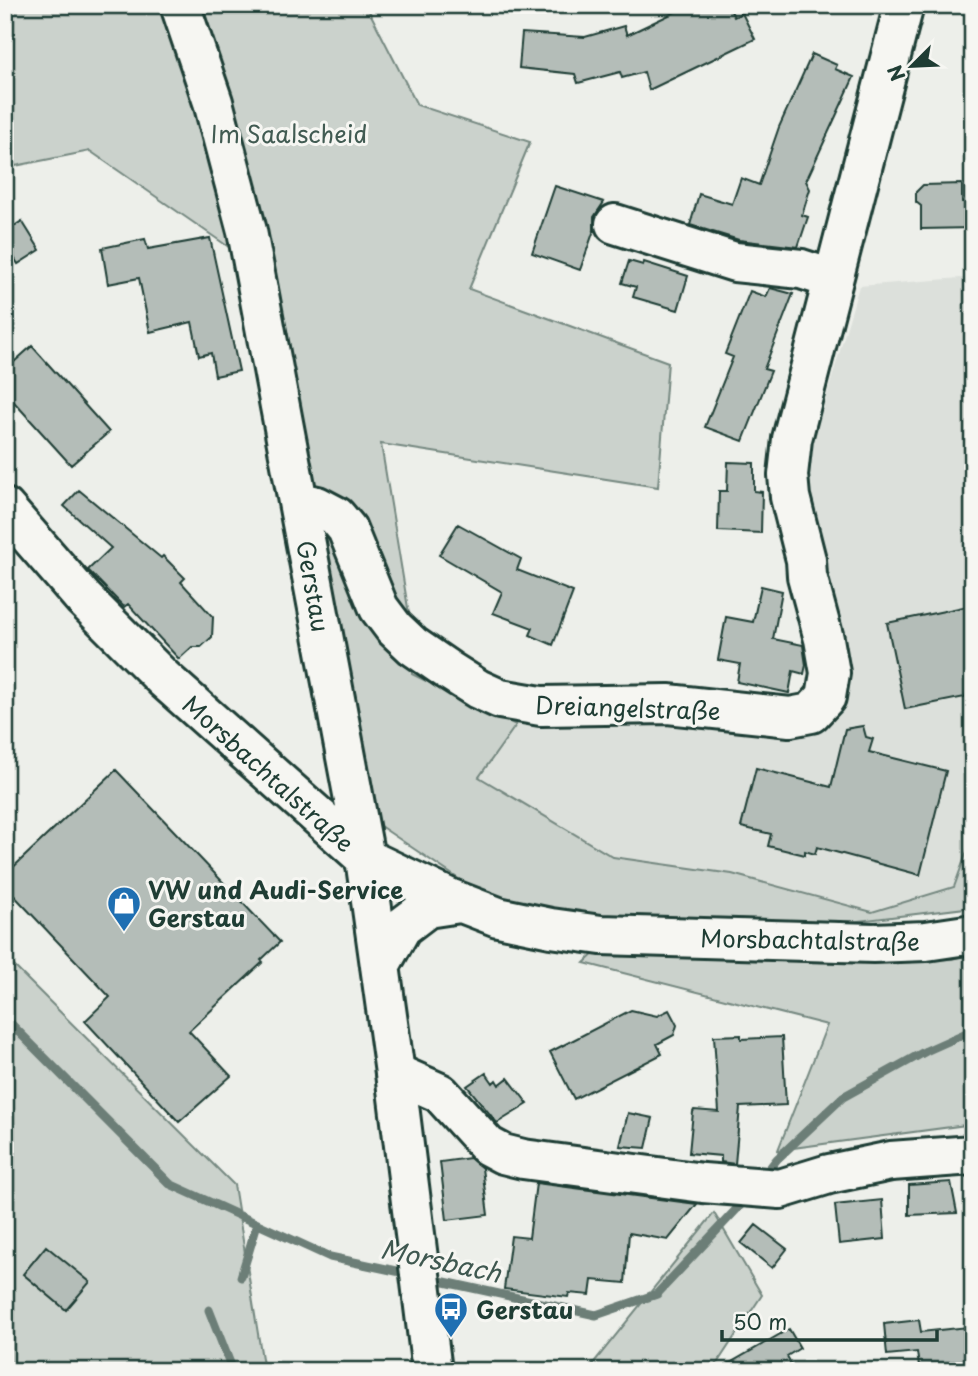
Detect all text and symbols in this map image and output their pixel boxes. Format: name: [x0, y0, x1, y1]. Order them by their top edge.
north arrow: [876, 32, 946, 102]
text: N: [880, 61, 911, 86]
park label: Im Saalscheid: [211, 115, 367, 151]
street label: Gerstau: [288, 537, 340, 635]
street label: Morsbachtalstraße: [175, 686, 363, 860]
street label: Dreiangelstraße: [535, 686, 721, 728]
place label: VW und Audi-Service Gerstau: [148, 871, 403, 935]
shop icon: VW und Audi-Service Gerstau: [105, 884, 143, 933]
street label: Morsbachtalstraße: [700, 919, 920, 959]
water label: Morsbach: [377, 1228, 506, 1292]
bus stop icon: Gerstau: [432, 1290, 470, 1339]
place label: Gerstau: [476, 1291, 573, 1327]
scale bar: [722, 1299, 938, 1343]
text: 50 m: [733, 1305, 787, 1337]

